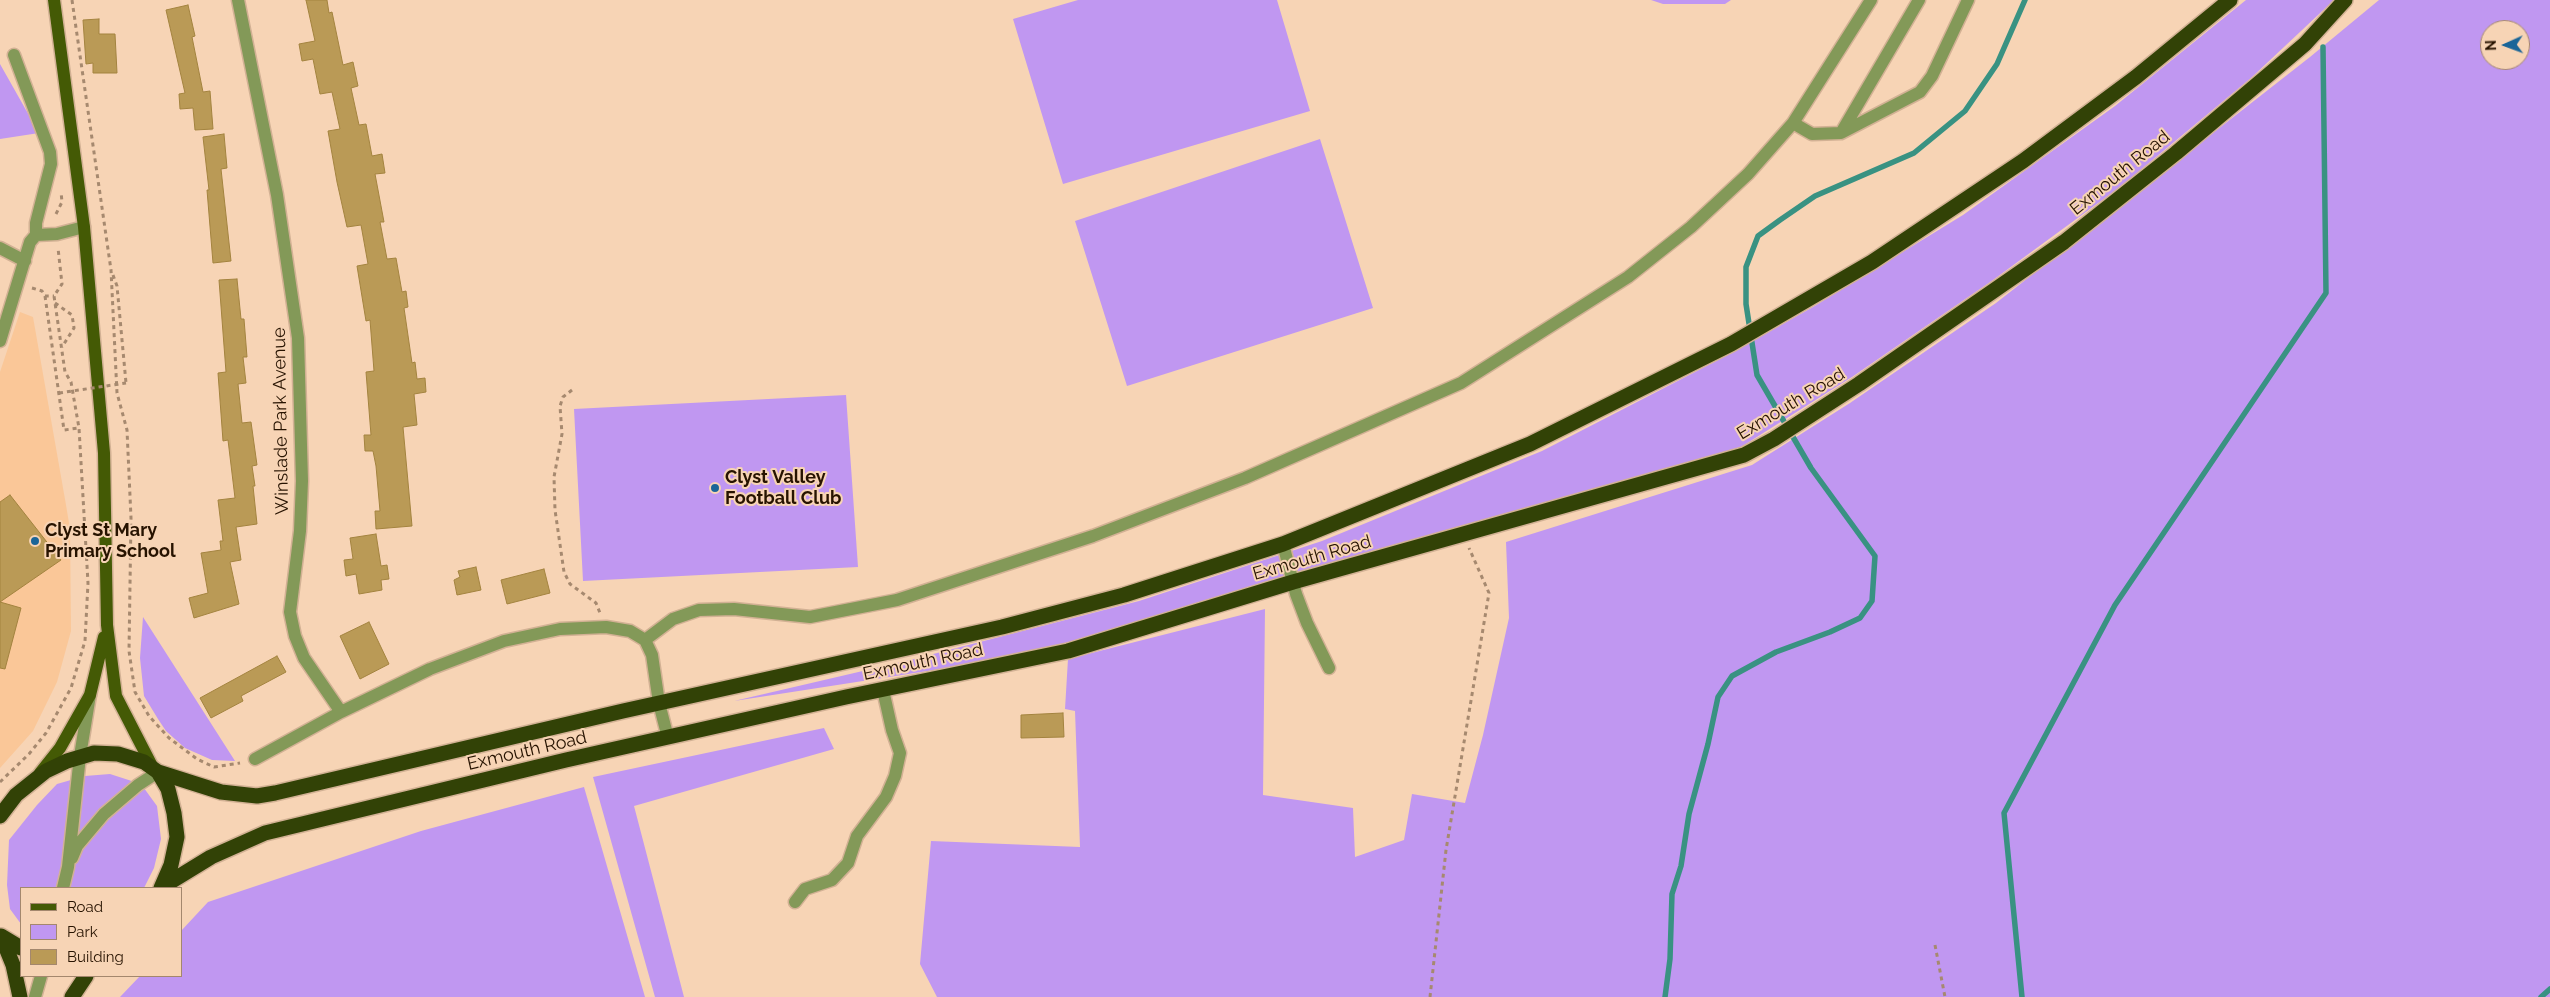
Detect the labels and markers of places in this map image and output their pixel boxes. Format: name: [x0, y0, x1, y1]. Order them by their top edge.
place label: Clyst Valley Football Club: [725, 467, 841, 509]
marker: Clyst Valley Football Club: [709, 482, 721, 494]
place label: Clyst St Mary Primary School: [45, 520, 176, 562]
marker: Clyst St Mary Primary School: [29, 535, 41, 547]

